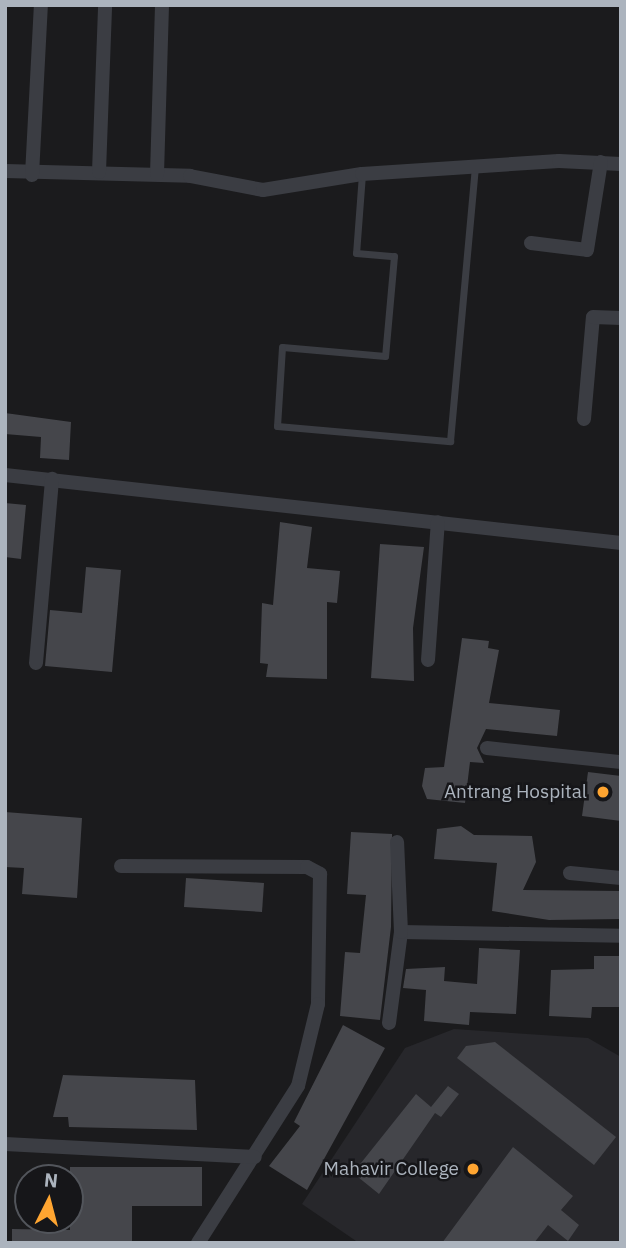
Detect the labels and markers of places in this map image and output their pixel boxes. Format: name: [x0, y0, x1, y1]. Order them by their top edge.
place label: Antrang Hospital: [444, 781, 587, 803]
marker: Antrang Hospital: [593, 782, 613, 802]
place label: Mahavir College: [324, 1158, 459, 1180]
marker: Mahavir College: [465, 1161, 481, 1177]

